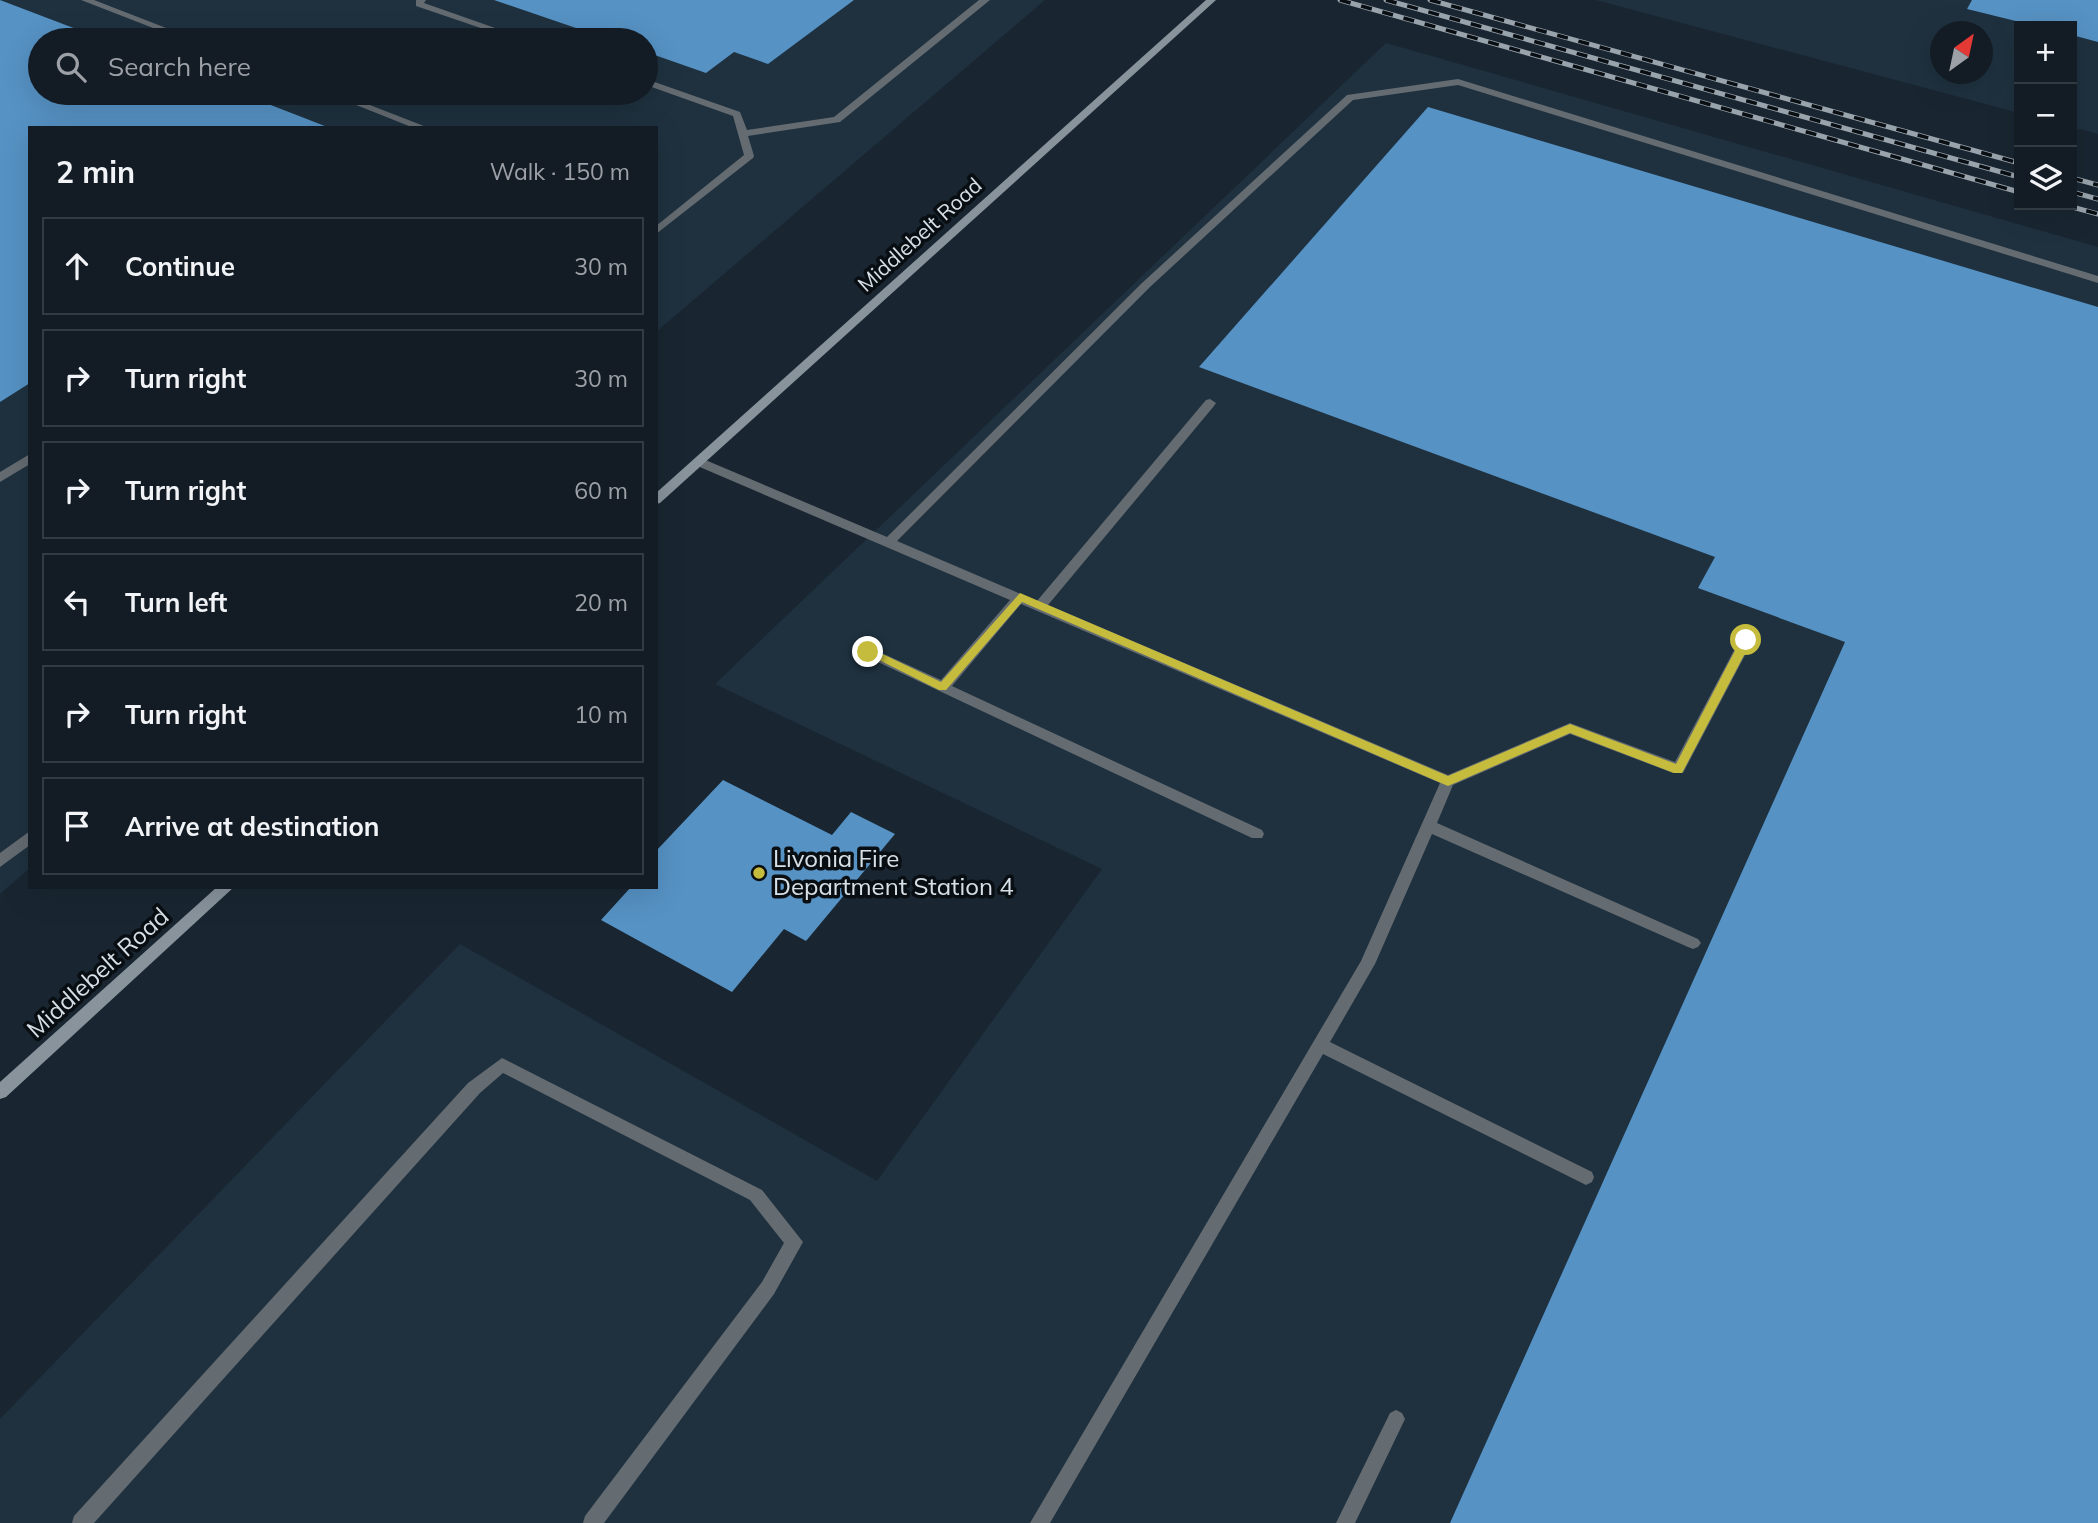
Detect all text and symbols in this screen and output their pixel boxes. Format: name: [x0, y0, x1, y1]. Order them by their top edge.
north arrow: [1930, 21, 1993, 84]
map controls: [2014, 21, 2077, 210]
button: +: [2014, 21, 2077, 84]
search box: [28, 28, 658, 105]
icon: search: [52, 48, 90, 86]
text: Search here: [108, 50, 251, 83]
button: −: [2014, 84, 2077, 147]
button: layers: [2014, 147, 2077, 210]
text: 2 min: [56, 153, 135, 191]
text: Walk · 150 m: [490, 157, 630, 186]
street label: Middlebelt Road: [852, 172, 987, 297]
icon: ahead: [58, 247, 96, 285]
text: Continue: [125, 250, 235, 283]
text: 30 m: [574, 252, 628, 281]
icon: right: [58, 359, 96, 397]
text: Turn right: [125, 362, 246, 395]
text: 30 m: [574, 364, 628, 393]
icon: right: [58, 471, 96, 509]
text: Turn right: [125, 474, 246, 507]
text: 60 m: [574, 476, 628, 505]
icon: left: [58, 583, 96, 621]
text: Turn left: [125, 586, 227, 619]
text: 20 m: [574, 588, 628, 617]
route start: [1730, 624, 1761, 655]
route end: [852, 636, 883, 667]
icon: right: [58, 695, 96, 733]
text: Turn right: [125, 698, 246, 731]
text: 10 m: [574, 700, 628, 729]
icon: arrive: [58, 807, 96, 845]
text: Arrive at destination: [125, 810, 380, 843]
place label: Livonia Fire Department Station 4: [773, 843, 1014, 901]
marker: Livonia Fire Department Station 4: [751, 865, 767, 881]
street label: Middlebelt Road: [20, 901, 174, 1044]

